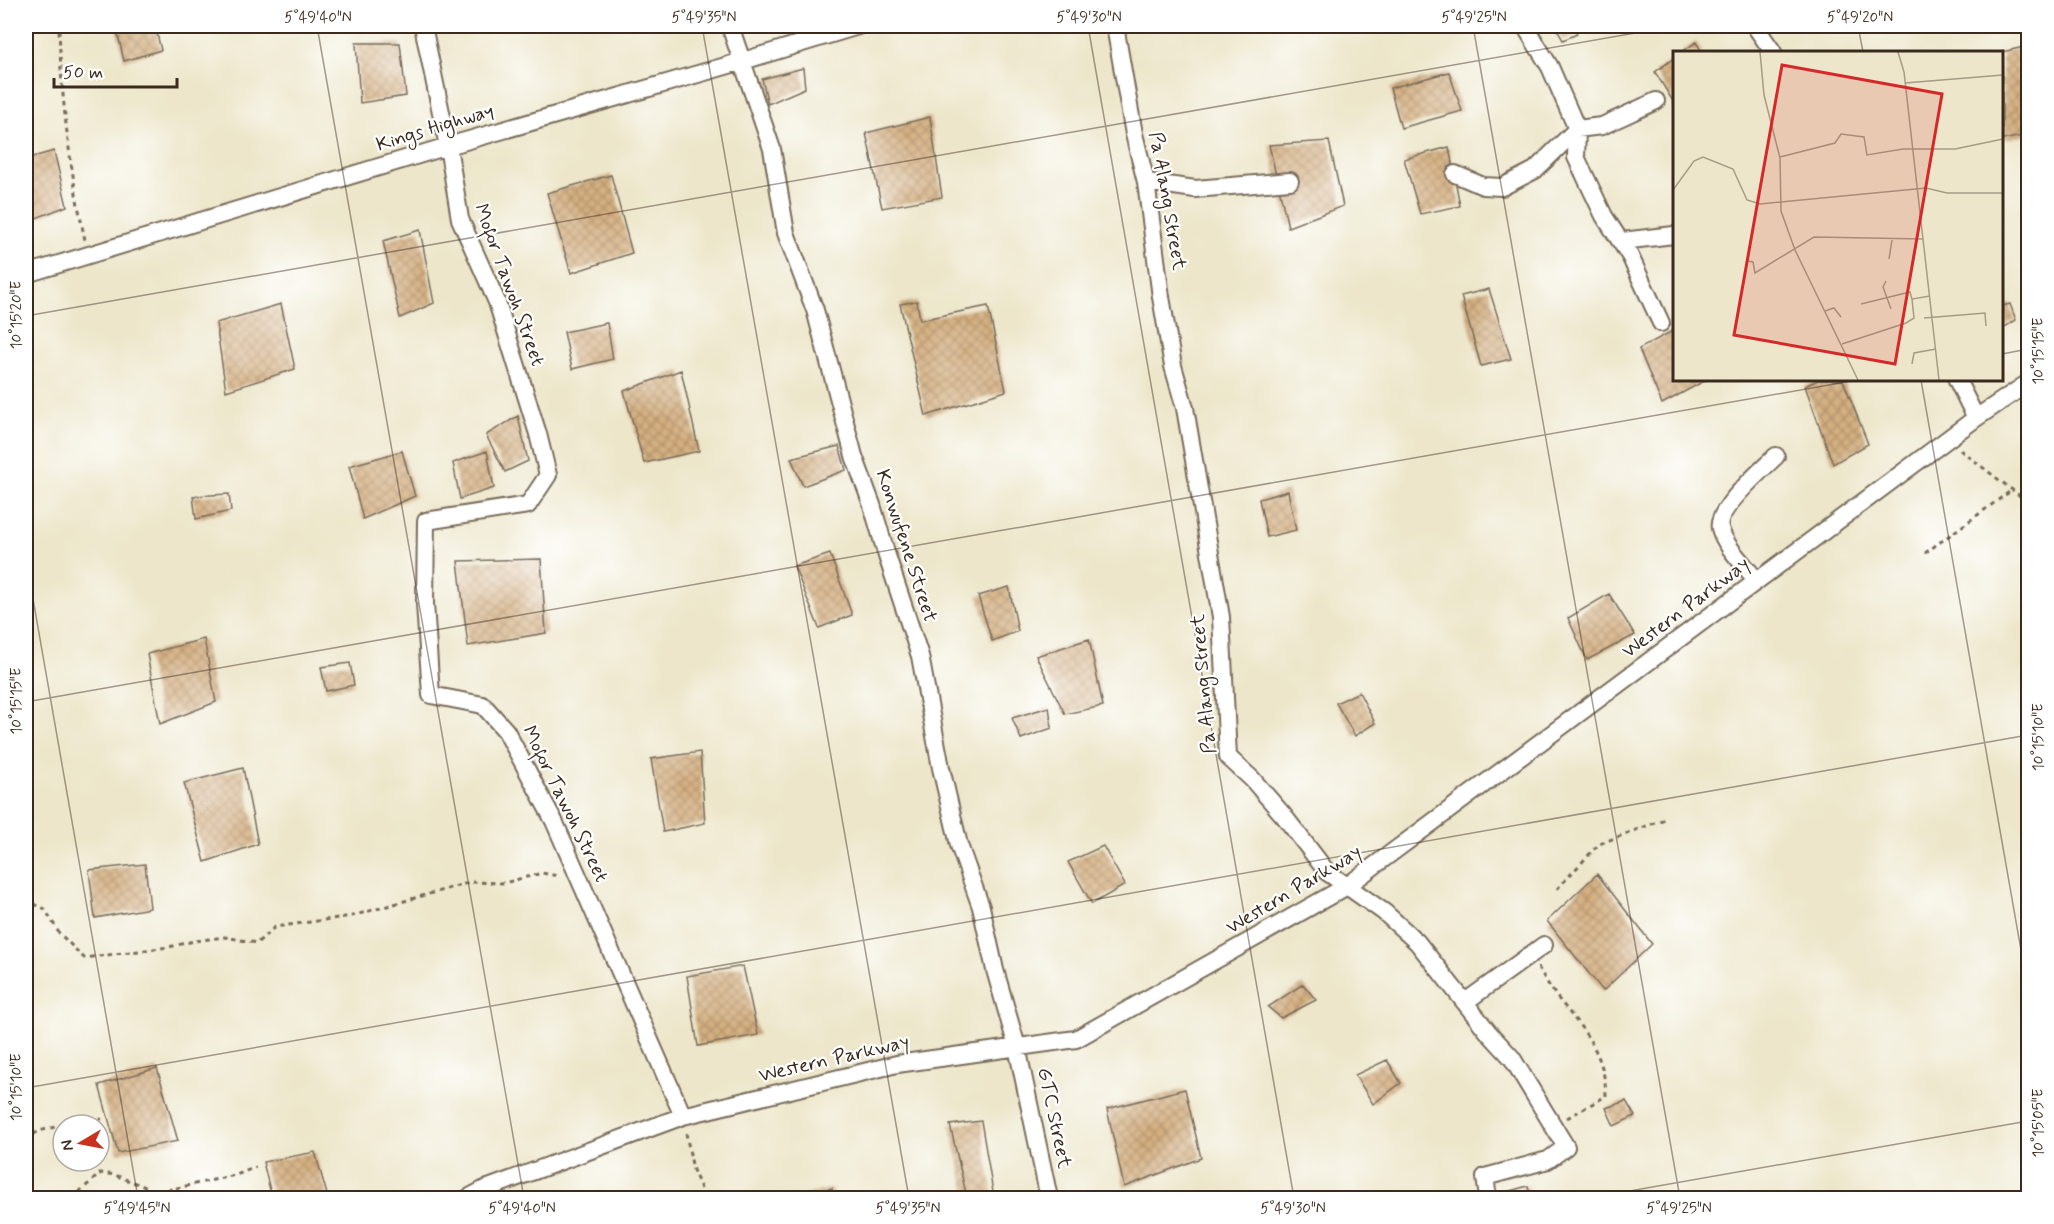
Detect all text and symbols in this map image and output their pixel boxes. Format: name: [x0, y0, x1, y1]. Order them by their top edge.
text: 5°49'40"N: [284, 8, 352, 28]
text: 5°49'35"N: [671, 8, 737, 28]
text: 5°49'30"N: [1056, 8, 1122, 28]
text: 5°49'25"N: [1441, 8, 1507, 28]
text: 5°49'20"N: [1827, 8, 1893, 28]
scale bar: [54, 51, 177, 89]
inset map: [1673, 51, 2003, 381]
text: 50 m: [63, 61, 103, 85]
street label: Kings Highway: [373, 97, 497, 160]
street label: Pa Alang Street: [1141, 130, 1192, 273]
street label: Mofor Tawoh Street: [465, 200, 551, 371]
text: 10°15'20"E: [7, 281, 27, 349]
text: 10°15'15"E: [2029, 317, 2049, 385]
street label: Konwufene Street: [869, 466, 943, 626]
street label: Western Parkway: [1617, 551, 1755, 665]
street label: Pa Alang Street: [1184, 613, 1225, 755]
text: 10°15'15"E: [7, 667, 27, 735]
text: 10°15'10"E: [2029, 703, 2049, 771]
street label: Mofor Tawoh Street: [514, 721, 615, 888]
street label: Western Parkway: [1221, 839, 1367, 941]
street label: Western Parkway: [756, 1029, 912, 1089]
text: 10°15'10"E: [7, 1053, 27, 1121]
street label: GTC Street: [1030, 1065, 1078, 1171]
text: 10°15'05"E: [2029, 1088, 2049, 1157]
north arrow: [51, 1113, 111, 1173]
text: N: [56, 1138, 79, 1152]
text: 5°49'45"N: [103, 1199, 171, 1219]
text: 5°49'40"N: [488, 1199, 556, 1219]
text: 5°49'35"N: [875, 1199, 941, 1219]
text: 5°49'30"N: [1260, 1199, 1326, 1219]
text: 5°49'25"N: [1646, 1199, 1712, 1219]

